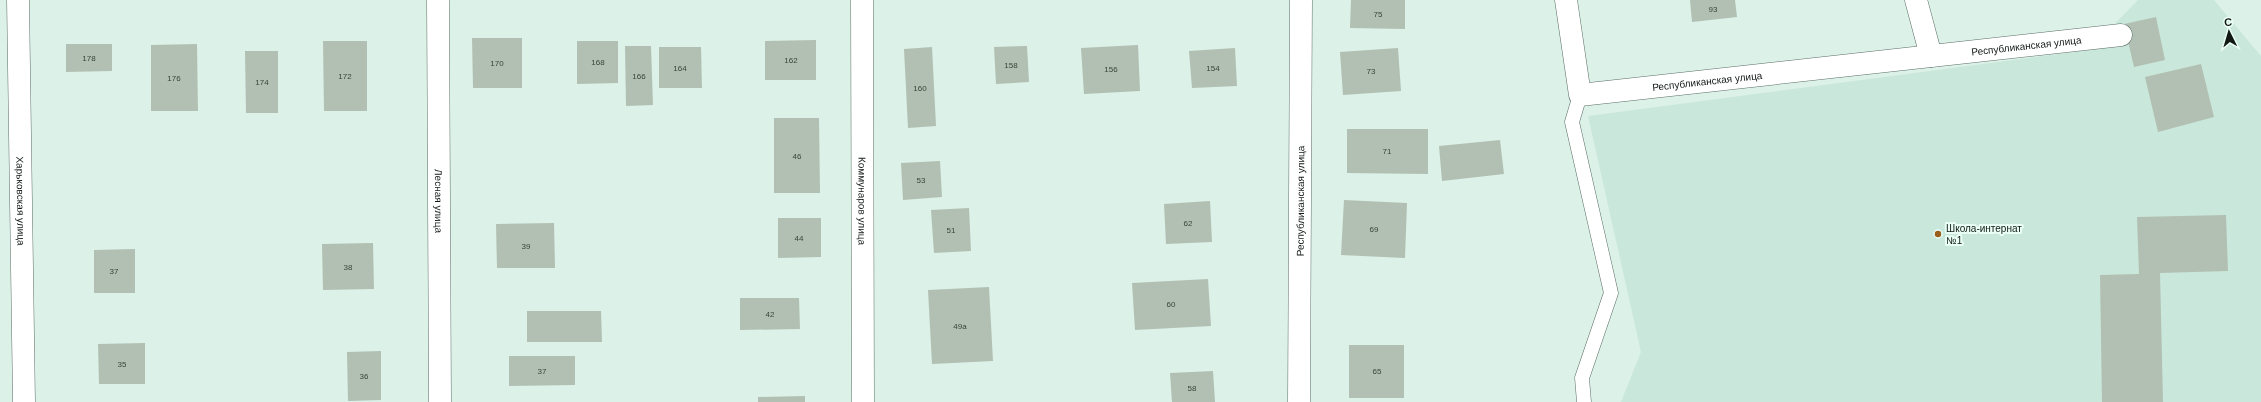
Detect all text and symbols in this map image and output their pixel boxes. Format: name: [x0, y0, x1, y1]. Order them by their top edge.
house number: 93: [1709, 5, 1718, 14]
house number: 75: [1374, 10, 1383, 19]
north arrow: [2209, 12, 2249, 52]
text: С: [2224, 16, 2233, 28]
street label: Республиканская улица: [1971, 34, 2082, 58]
house number: 178: [82, 54, 96, 63]
house number: 162: [784, 56, 798, 65]
house number: 168: [591, 58, 605, 67]
house number: 170: [490, 59, 504, 68]
house number: 158: [1004, 61, 1018, 70]
house number: 164: [673, 64, 687, 73]
house number: 154: [1206, 64, 1220, 73]
house number: 156: [1104, 65, 1118, 74]
house number: 73: [1367, 67, 1376, 76]
street label: Республиканская улица: [1652, 70, 1763, 93]
house number: 172: [338, 72, 352, 81]
house number: 166: [632, 72, 646, 81]
house number: 176: [167, 74, 181, 83]
house number: 174: [255, 78, 269, 87]
house number: 160: [913, 84, 927, 93]
street label: Республиканская улица: [1295, 145, 1306, 256]
house number: 71: [1383, 147, 1392, 156]
house number: 46: [793, 152, 802, 161]
street label: Харьковская улица: [14, 156, 27, 246]
street label: Коммунаров улица: [856, 157, 868, 245]
street label: Лесная улица: [433, 169, 444, 233]
house number: 53: [917, 176, 926, 185]
house number: 62: [1184, 219, 1193, 228]
place label: Школа-интернат №1: [1946, 223, 2022, 246]
house number: 69: [1370, 225, 1379, 234]
house number: 51: [947, 226, 956, 235]
marker: Школа-интернат №1: [1933, 229, 1943, 239]
house number: 44: [795, 234, 804, 243]
house number: 39: [522, 242, 531, 251]
house number: 38: [344, 263, 353, 272]
house number: 37: [110, 267, 119, 276]
house number: 60: [1167, 300, 1176, 309]
house number: 42: [766, 310, 775, 319]
house number: 49a: [953, 322, 967, 331]
house number: 35: [118, 360, 127, 369]
house number: 37: [538, 367, 547, 376]
house number: 65: [1373, 367, 1382, 376]
house number: 36: [360, 372, 369, 381]
house number: 58: [1188, 384, 1197, 393]

